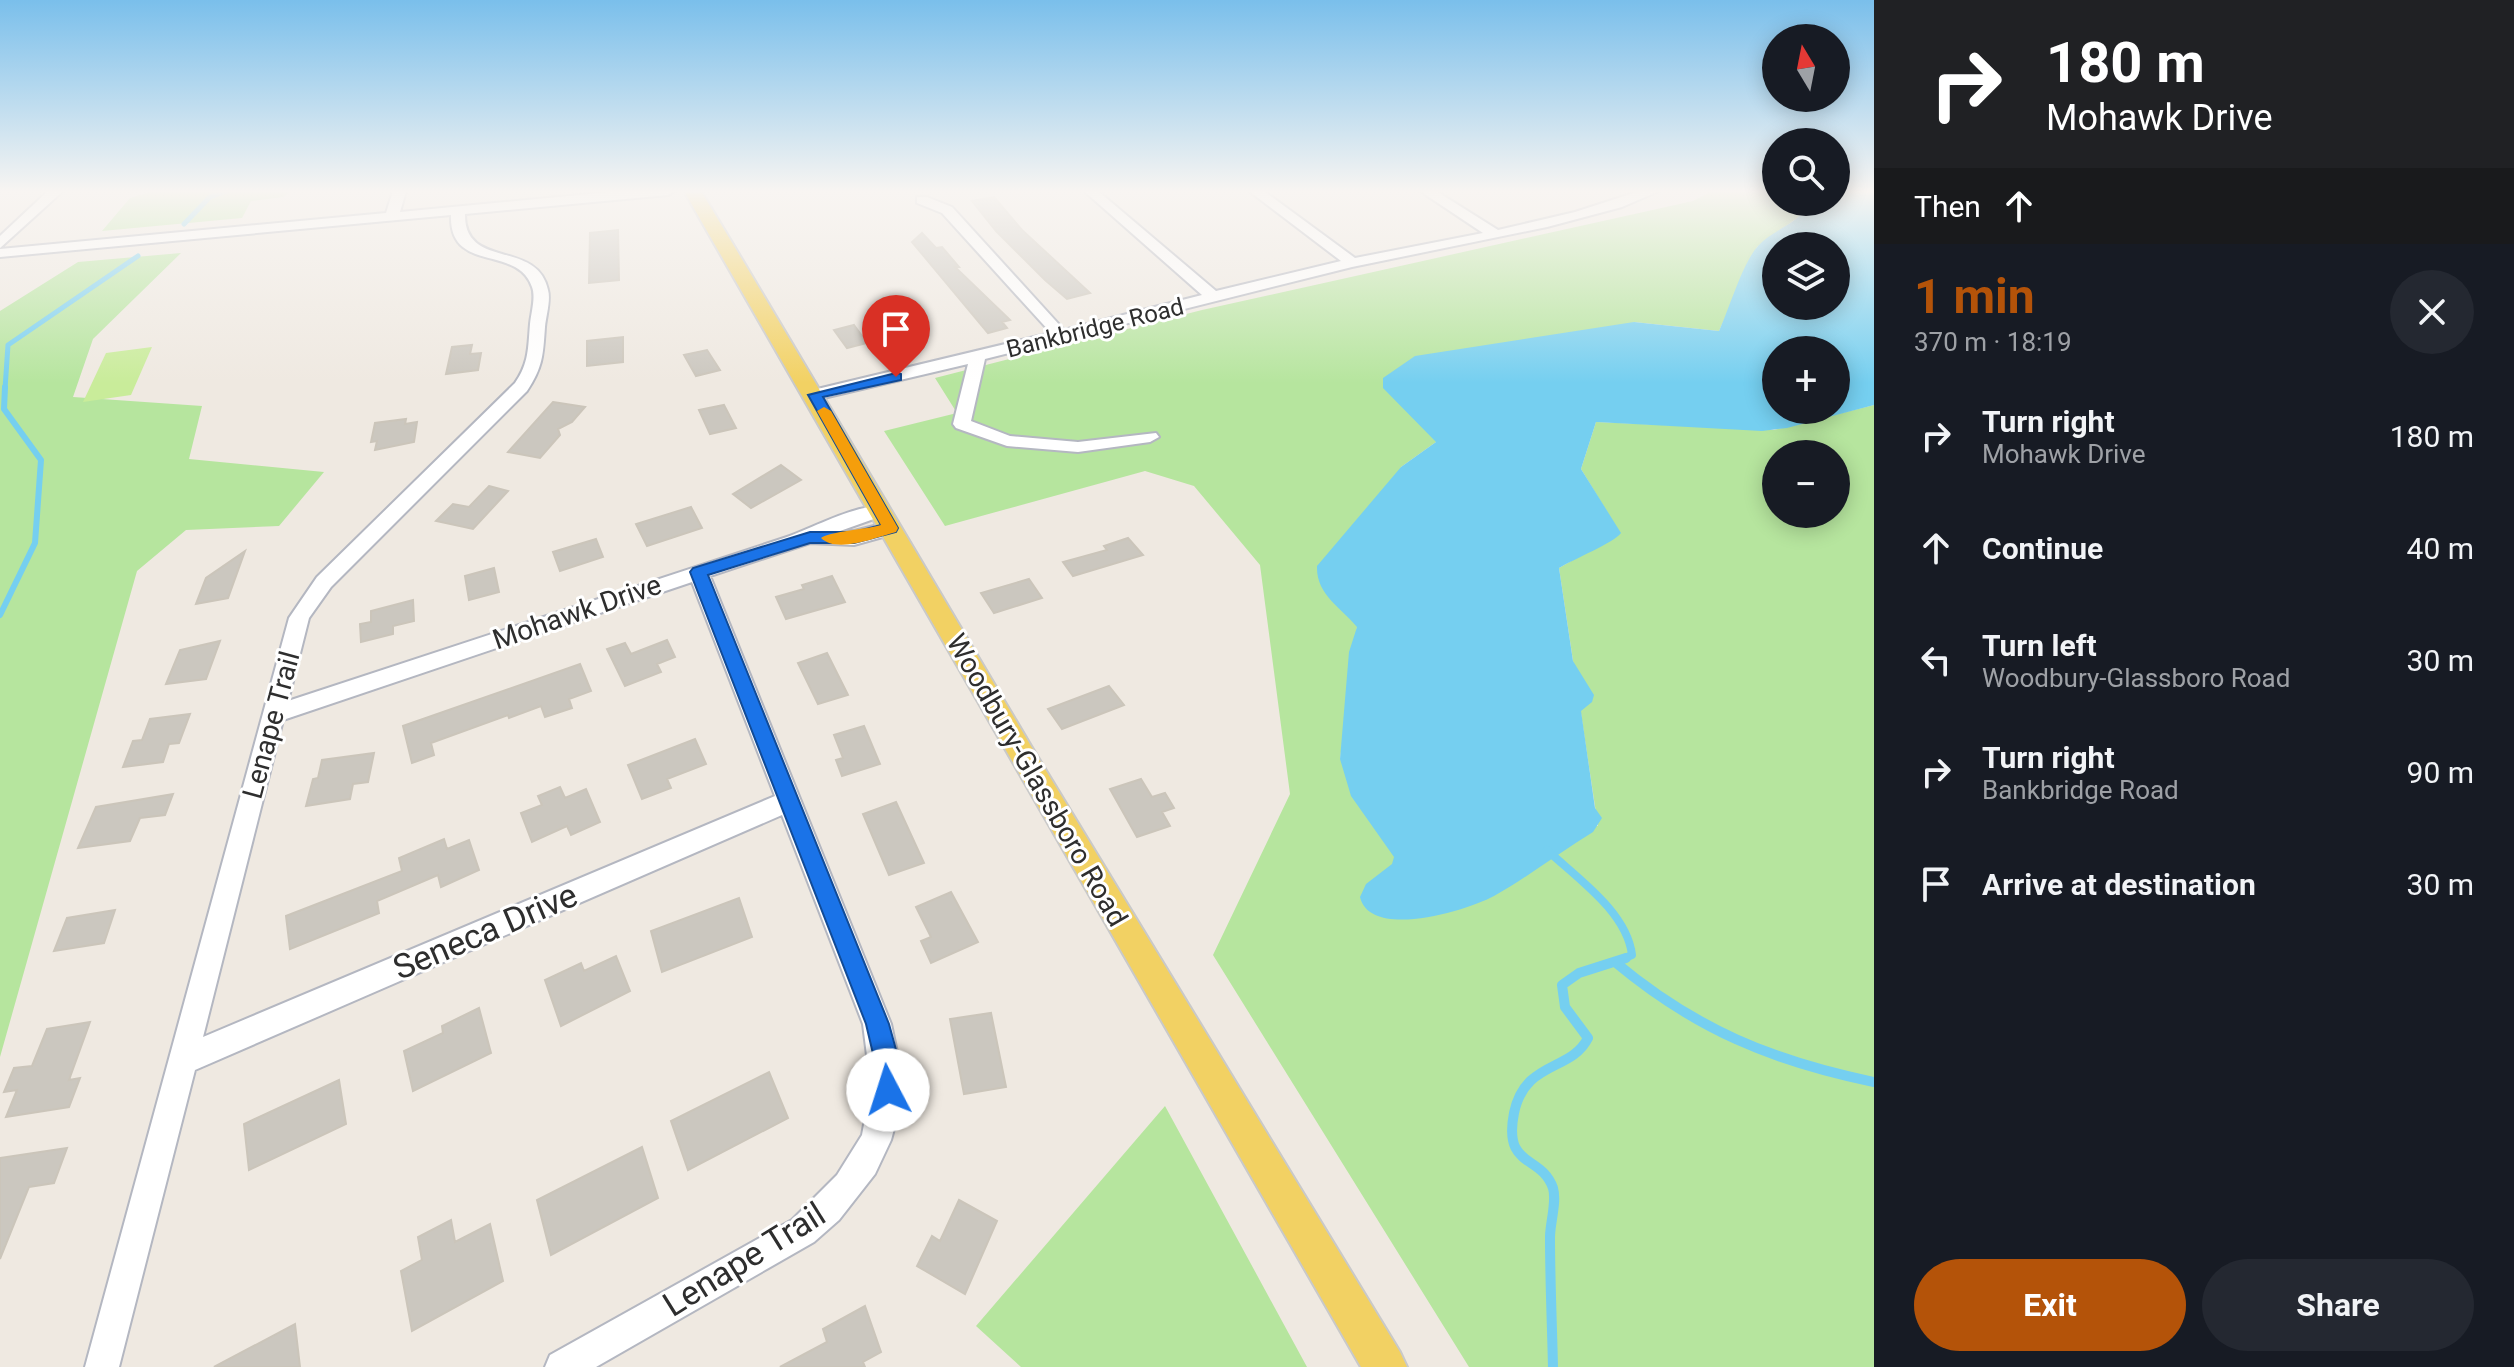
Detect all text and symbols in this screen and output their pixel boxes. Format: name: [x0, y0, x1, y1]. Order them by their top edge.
north arrow: [1762, 24, 1850, 112]
map controls: [1762, 24, 1850, 528]
text: 180 m: [2046, 30, 2205, 96]
icon: right: [1914, 32, 2018, 136]
text: Mohawk Drive: [2046, 97, 2272, 139]
button: search: [1762, 128, 1850, 216]
icon: ahead: [1997, 184, 2041, 228]
text: Then: [1914, 189, 1981, 224]
button: layers: [1762, 232, 1850, 320]
text: 1 min: [1914, 268, 2035, 325]
button: close: [2390, 270, 2474, 354]
street label: Bankbridge Road: [1003, 292, 1187, 364]
pin: [862, 295, 930, 377]
icon: arrive: [874, 307, 918, 351]
text: 370 m · 18:19: [1914, 327, 2072, 357]
button: +: [1762, 336, 1850, 424]
text: Turn right: [1982, 404, 2115, 439]
icon: right: [1914, 414, 1958, 458]
text: 180 m: [2390, 419, 2474, 454]
text: Mohawk Drive: [1982, 439, 2146, 469]
button: −: [1762, 440, 1850, 528]
icon: ahead: [1914, 526, 1958, 570]
text: Continue: [1982, 531, 2103, 566]
text: 40 m: [2407, 531, 2474, 566]
street label: Mohawk Drive: [488, 568, 666, 656]
street label: Woodbury-Glassboro Road: [940, 628, 1134, 932]
text: Turn left: [1982, 628, 2097, 663]
icon: left: [1914, 638, 1958, 682]
text: 30 m: [2407, 643, 2474, 678]
street label: Lenape Trail: [236, 648, 306, 802]
text: Woodbury-Glassboro Road: [1982, 663, 2290, 693]
text: Turn right: [1982, 740, 2115, 775]
icon: right: [1914, 750, 1958, 794]
text: 90 m: [2407, 755, 2474, 790]
text: Bankbridge Road: [1982, 775, 2179, 805]
icon: arrive: [1914, 862, 1958, 906]
text: Arrive at destination: [1982, 867, 2256, 902]
text: 30 m: [2407, 867, 2474, 902]
street label: Seneca Drive: [387, 874, 583, 988]
position arrow: [846, 1048, 930, 1132]
street label: Lenape Trail: [656, 1193, 832, 1325]
button: Exit: [1914, 1259, 2186, 1351]
button: Share: [2202, 1259, 2474, 1351]

